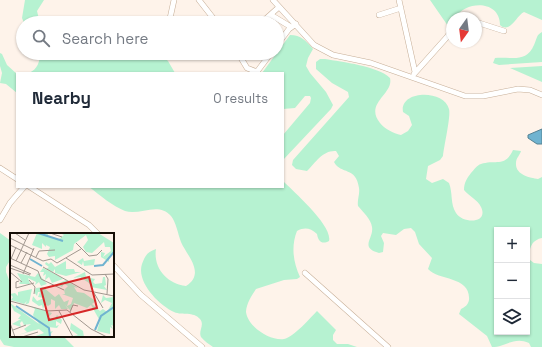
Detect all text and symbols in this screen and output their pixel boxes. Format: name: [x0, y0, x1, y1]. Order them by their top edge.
north arrow: [446, 12, 482, 48]
search box: [16, 16, 284, 60]
icon: search: [30, 27, 52, 49]
text: Search here: [62, 29, 148, 48]
text: Nearby: [32, 87, 91, 109]
text: 0 results: [213, 90, 268, 107]
map controls: [494, 227, 530, 335]
button: +: [494, 227, 530, 263]
inset map: [10, 233, 114, 337]
button: −: [494, 263, 530, 299]
button: layers: [494, 299, 530, 335]

